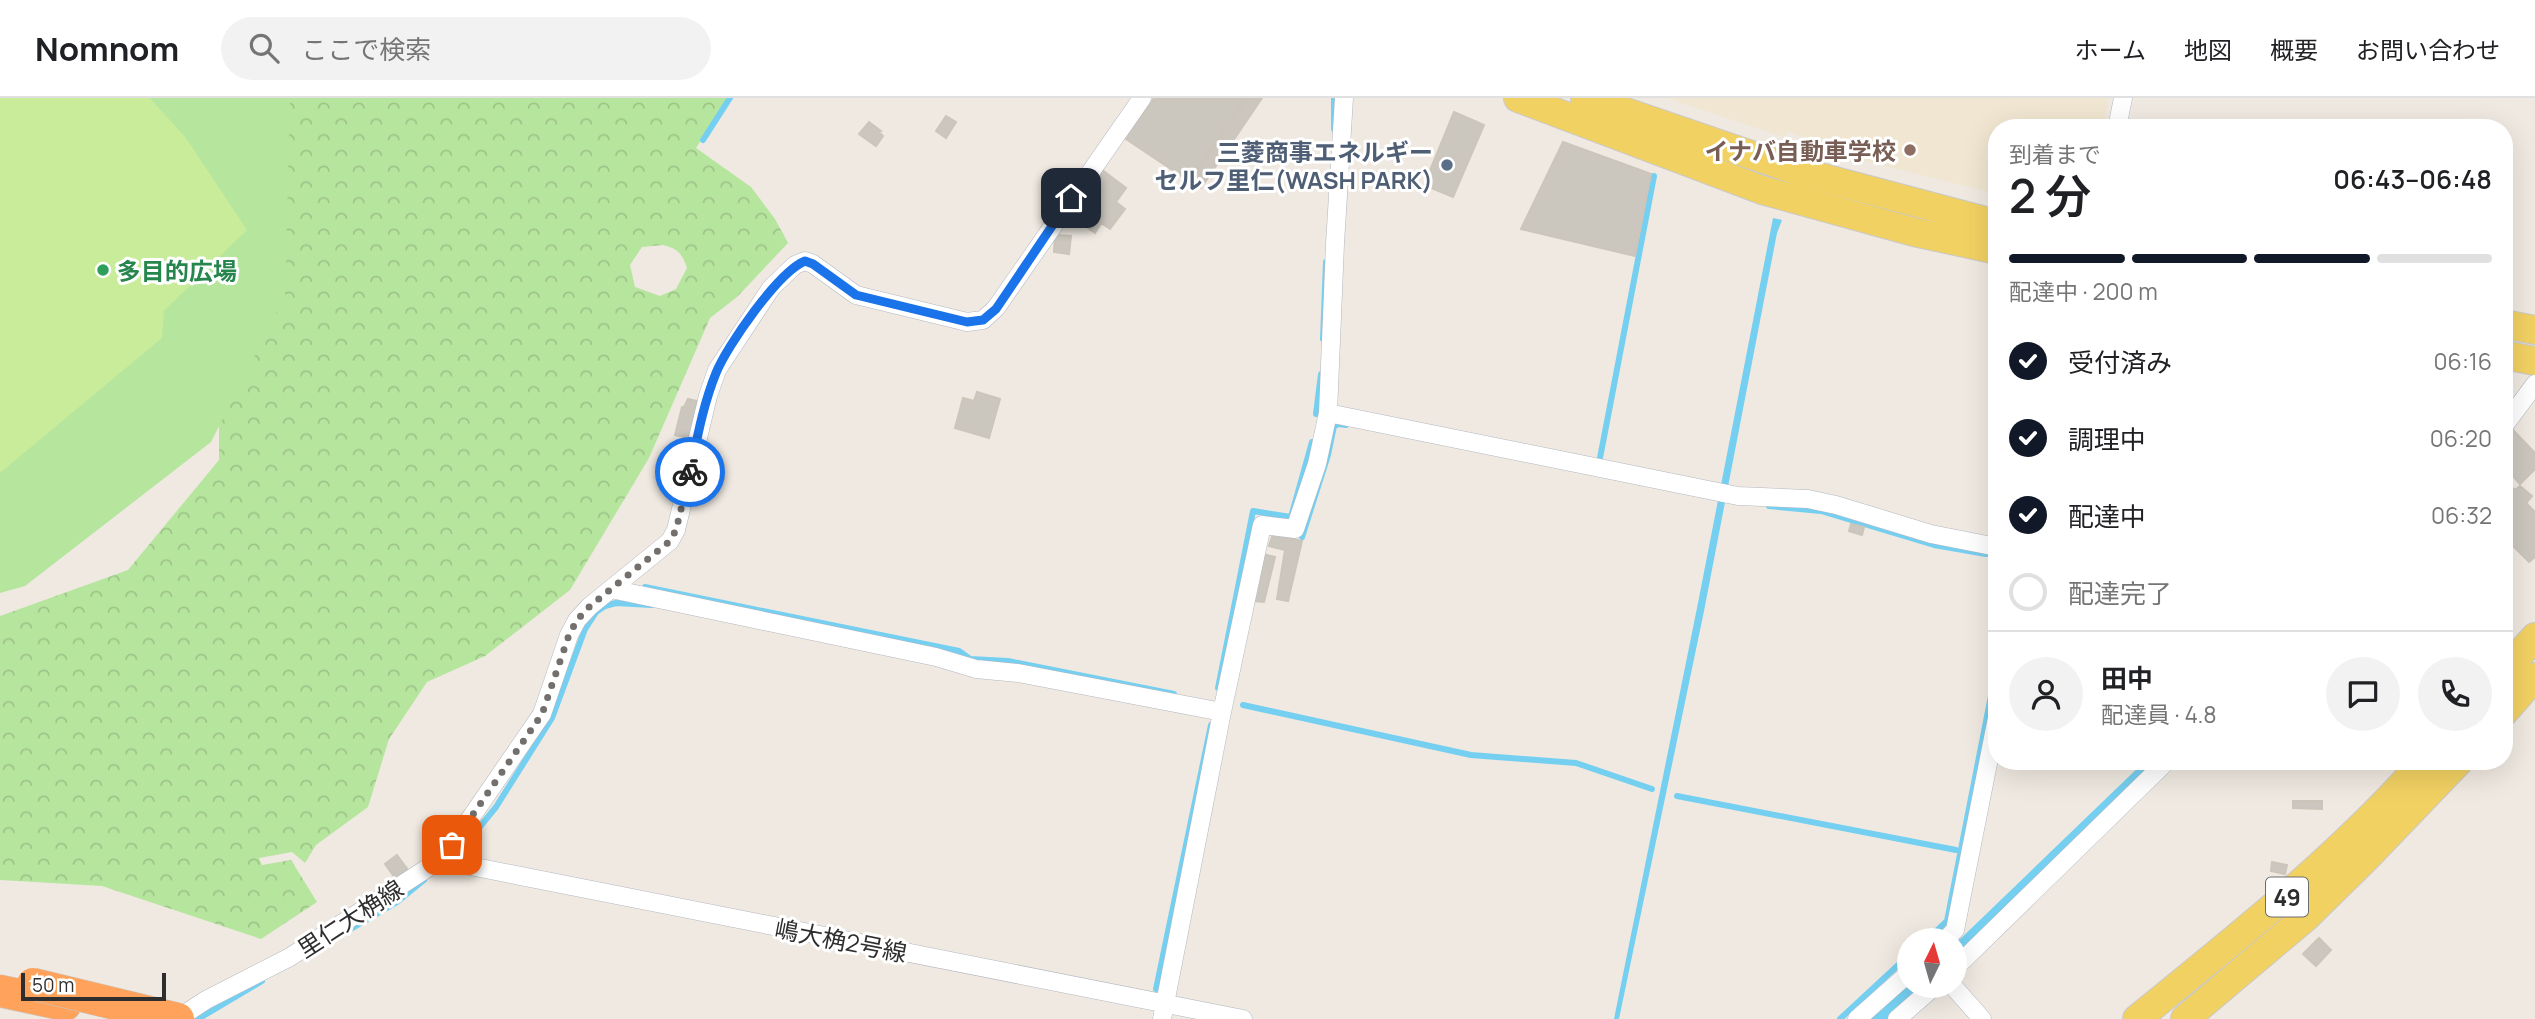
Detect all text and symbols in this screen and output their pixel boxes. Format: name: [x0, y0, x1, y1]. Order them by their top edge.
search box: [221, 17, 711, 80]
text: Nomnom: [35, 26, 179, 71]
icon: search: [245, 29, 283, 67]
text: ここで検索: [301, 31, 431, 67]
text: ホーム: [2075, 33, 2146, 66]
text: 地図: [2184, 33, 2232, 66]
text: 概要: [2270, 33, 2318, 66]
text: お問い合わせ: [2356, 33, 2500, 66]
place label: イナバ自動車学校: [1704, 134, 1896, 167]
place label: 三菱商事エネルギー セルフ里仁(WASH PARK): [1154, 135, 1433, 196]
text: 到着まで: [2009, 138, 2101, 170]
marker: イナバ自動車学校: [1902, 142, 1918, 158]
marker: 三菱商事エネルギー セルフ里仁(WASH PARK): [1439, 157, 1455, 173]
text: 06:43–06:48: [2333, 161, 2492, 197]
text: 2 分: [2009, 164, 2091, 227]
pin: [1041, 168, 1101, 228]
icon: home: [1052, 179, 1090, 217]
place label: 多目的広場: [117, 254, 237, 287]
marker: 多目的広場: [95, 262, 111, 278]
text: 配達中 · 200 m: [2009, 275, 2158, 307]
icon: check: [2009, 342, 2047, 380]
text: 受付済み: [2068, 344, 2172, 380]
text: 06:16: [2434, 345, 2492, 377]
icon: check: [2009, 419, 2047, 457]
text: 調理中: [2068, 421, 2146, 457]
text: 06:20: [2430, 422, 2492, 454]
courier: [655, 437, 725, 507]
icon: bike: [671, 453, 709, 491]
icon: check: [2009, 496, 2047, 534]
text: 配達中: [2068, 498, 2146, 534]
text: 06:32: [2431, 499, 2492, 531]
text: 配達完了: [2068, 575, 2172, 611]
button: person: [2009, 657, 2083, 731]
button: chat: [2326, 657, 2400, 731]
button: phone: [2418, 657, 2492, 731]
text: 田中: [2101, 660, 2153, 696]
text: 配達員 · 4.8: [2101, 698, 2217, 730]
pin: [422, 815, 482, 875]
icon: bag: [433, 826, 471, 864]
street label: 里仁大桷線: [291, 871, 409, 965]
road number: 49: [2266, 877, 2308, 916]
street label: 嶋大桷2号線: [772, 911, 910, 969]
north arrow: [1897, 928, 1967, 998]
map controls: [1897, 928, 1967, 998]
scale bar: [21, 970, 166, 1002]
text: 50 m: [32, 972, 74, 998]

